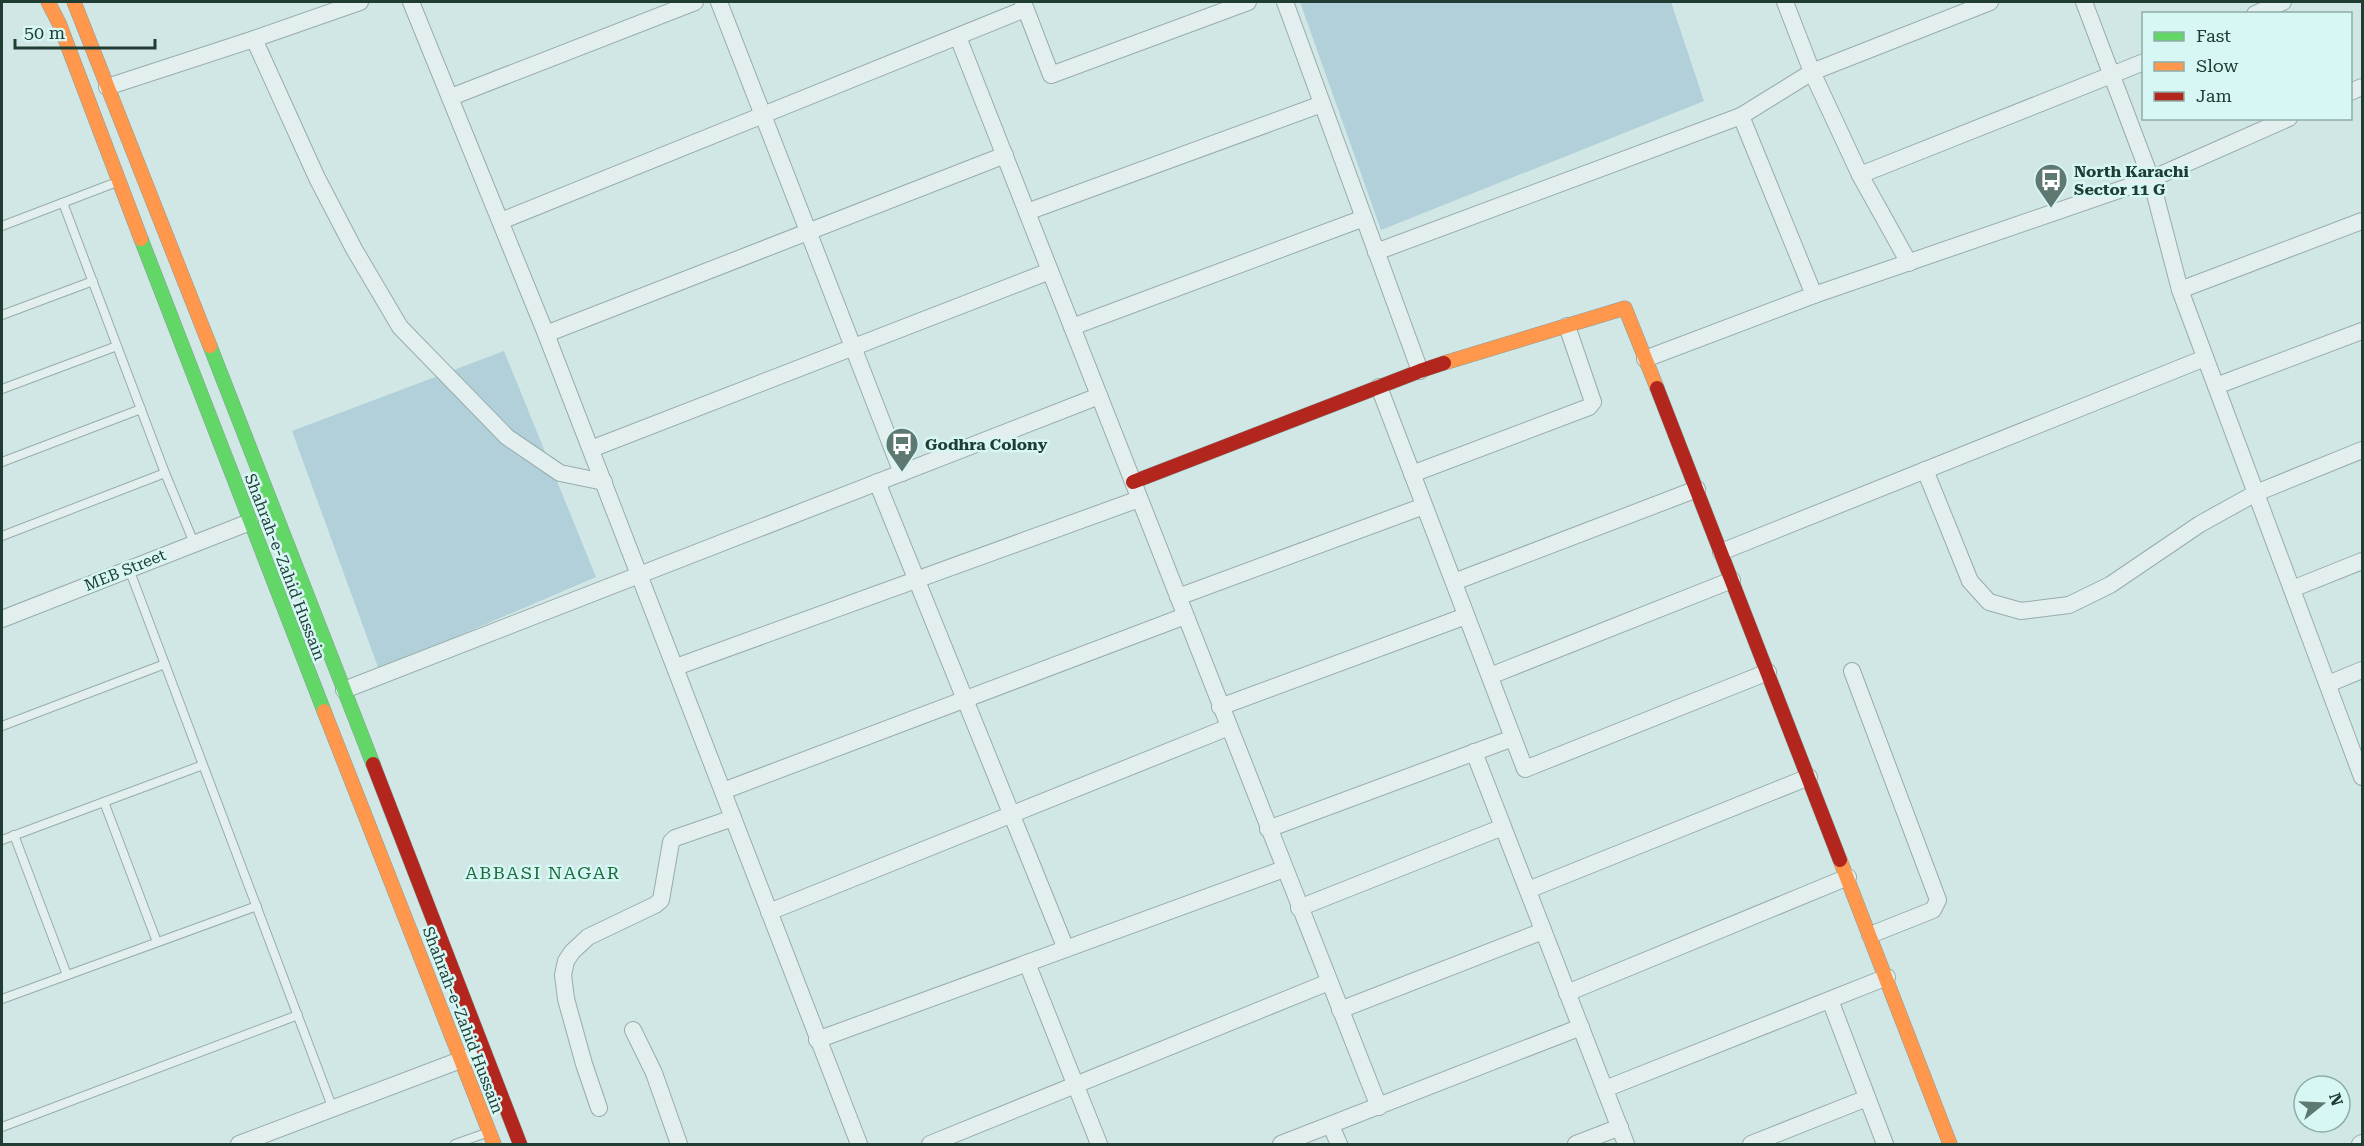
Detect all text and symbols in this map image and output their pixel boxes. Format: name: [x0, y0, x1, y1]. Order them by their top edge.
scale bar: [15, 12, 154, 50]
legend: [2142, 12, 2352, 120]
text: 50 m: [24, 22, 65, 43]
text: Fast: [2196, 25, 2231, 46]
text: Slow: [2196, 55, 2238, 76]
text: Jam: [2196, 85, 2232, 106]
bus stop icon: North Karachi Sector 11 G: [2033, 162, 2069, 209]
place label: North Karachi Sector 11 G: [2074, 162, 2189, 199]
bus stop icon: Godhra Colony: [884, 426, 920, 473]
place label: Godhra Colony: [925, 435, 1048, 454]
street label: Shahrah-e-Zahid Hussain: [241, 471, 329, 663]
street label: MEB Street: [81, 545, 169, 595]
district label: ABBASI NAGAR: [465, 862, 621, 883]
street label: Shahrah-e-Zahid Hussain: [419, 924, 507, 1116]
north arrow: [2292, 1074, 2352, 1134]
text: N: [2325, 1091, 2347, 1108]

